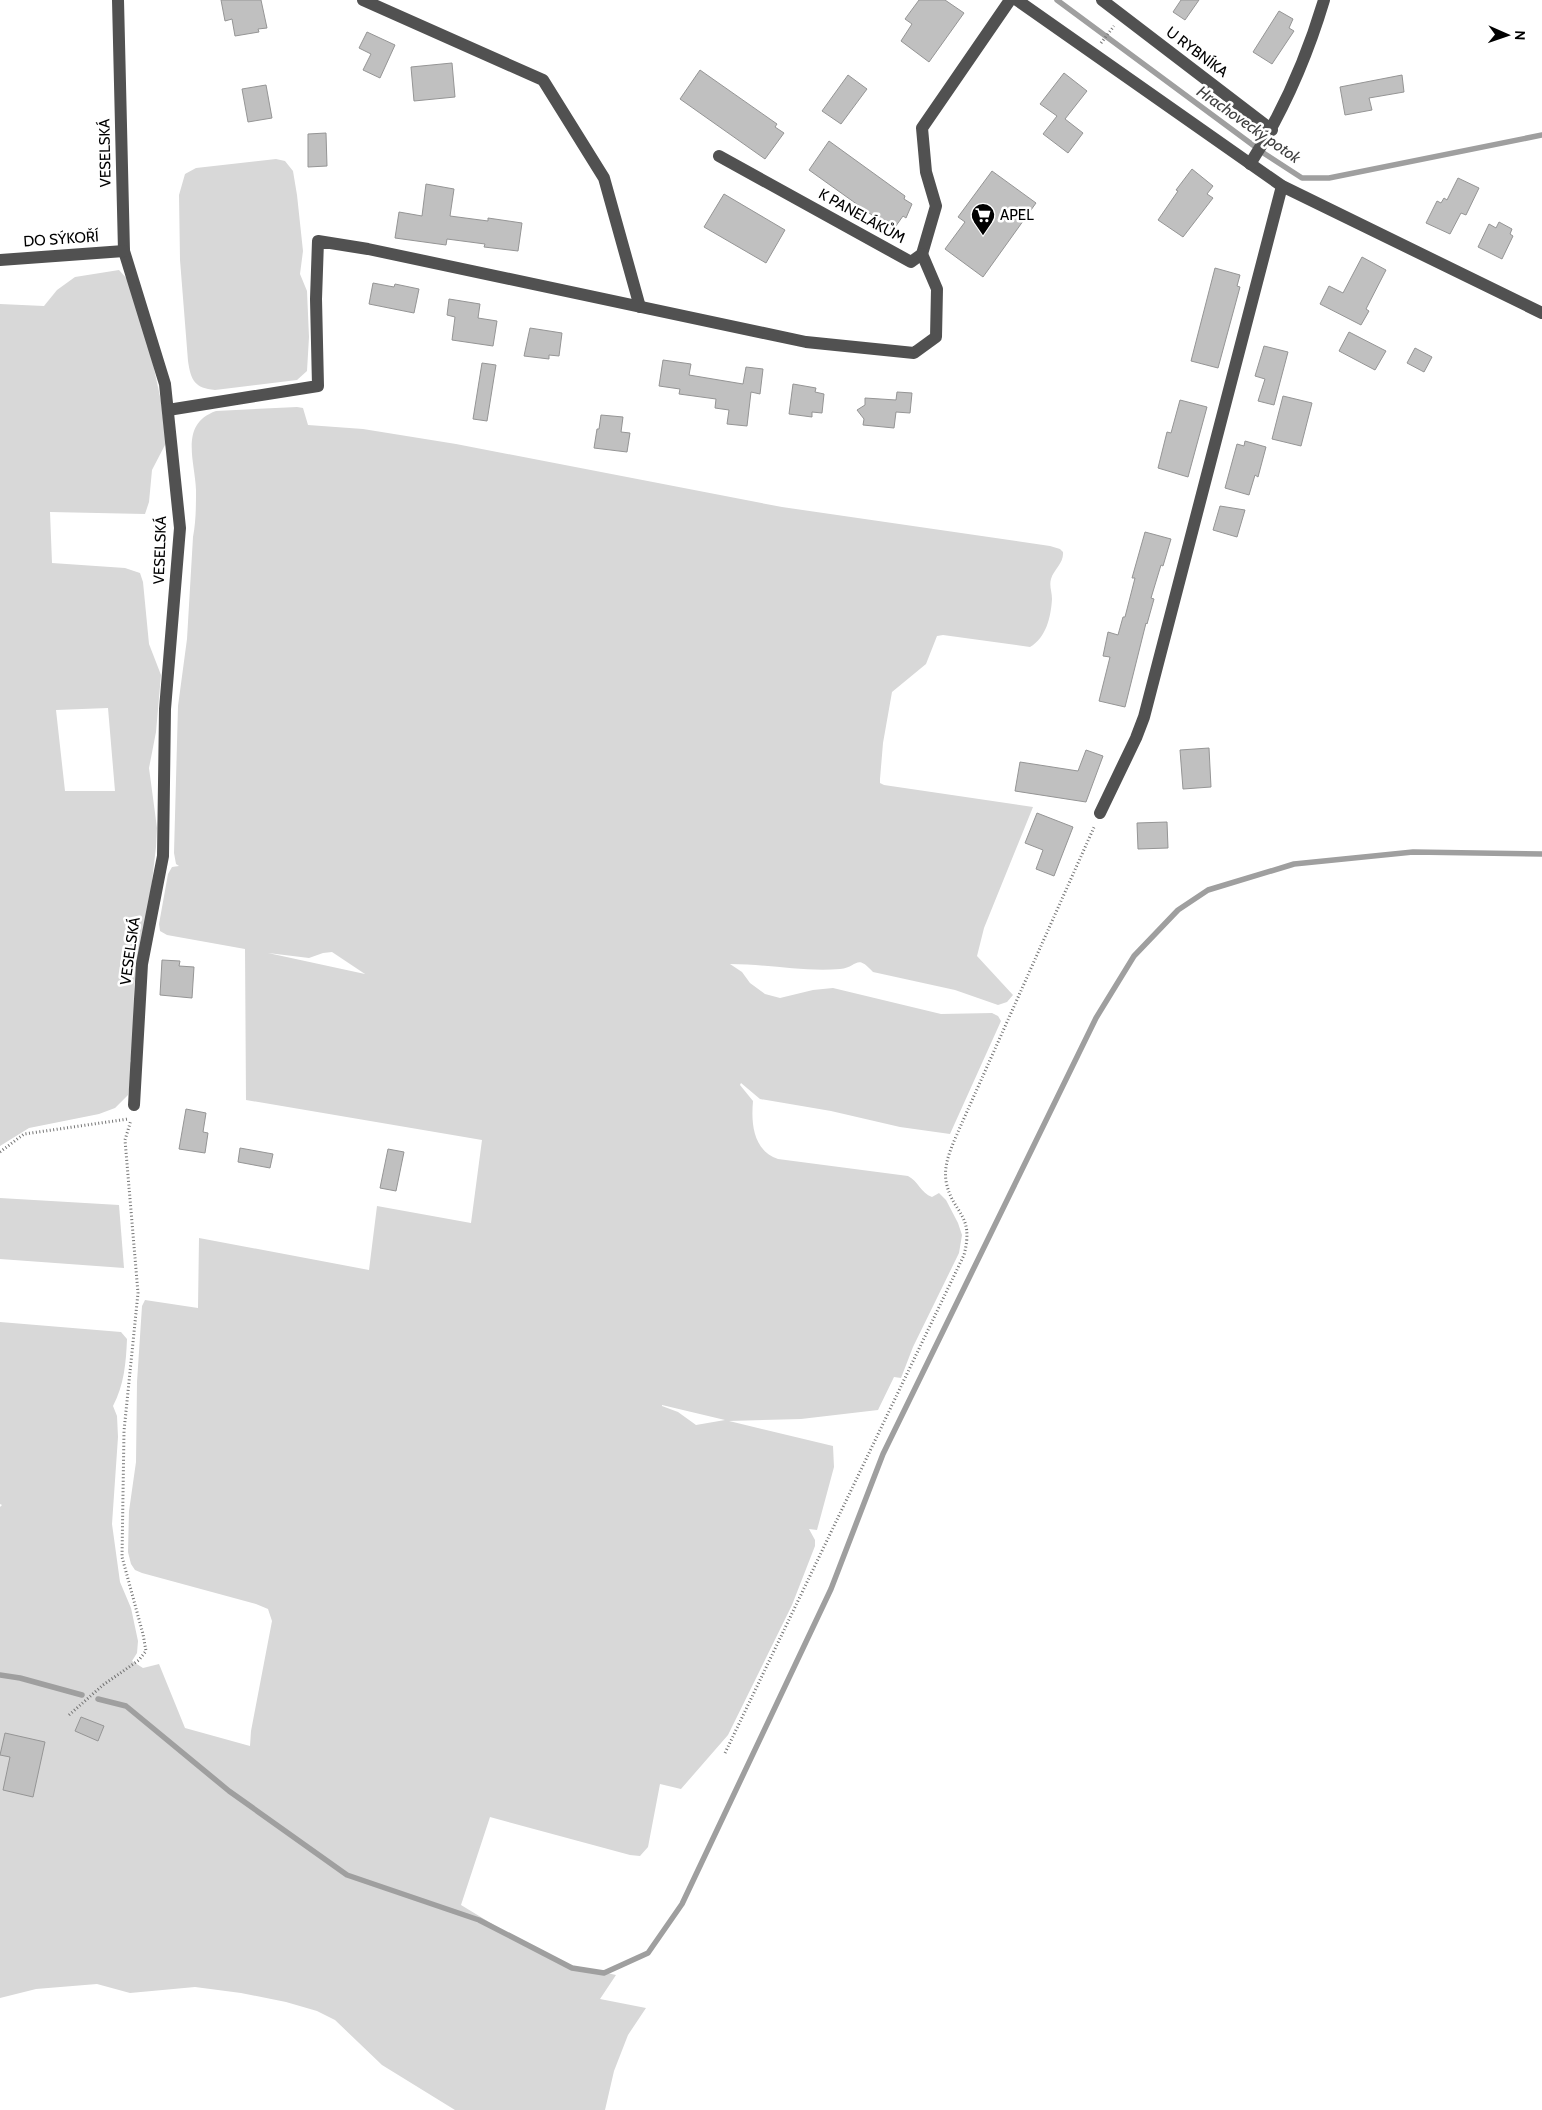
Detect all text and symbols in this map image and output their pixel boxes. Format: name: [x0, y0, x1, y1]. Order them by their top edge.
north arrow: [1482, 10, 1532, 60]
street label: U RYBNÍKA: [1163, 22, 1233, 82]
text: N: [1511, 30, 1529, 41]
water label: Hrachovecký potok: [1193, 82, 1305, 168]
street label: VESELSKÁ: [94, 118, 115, 187]
street label: K PANELÁKŮM: [816, 183, 909, 247]
supermarket icon: APEL: [970, 202, 996, 236]
place label: APEL: [1000, 206, 1034, 224]
street label: DO SÝKOŘÍ: [23, 226, 99, 251]
street label: VESELSKÁ: [149, 515, 170, 585]
street label: VESELSKÁ: [115, 915, 144, 986]

